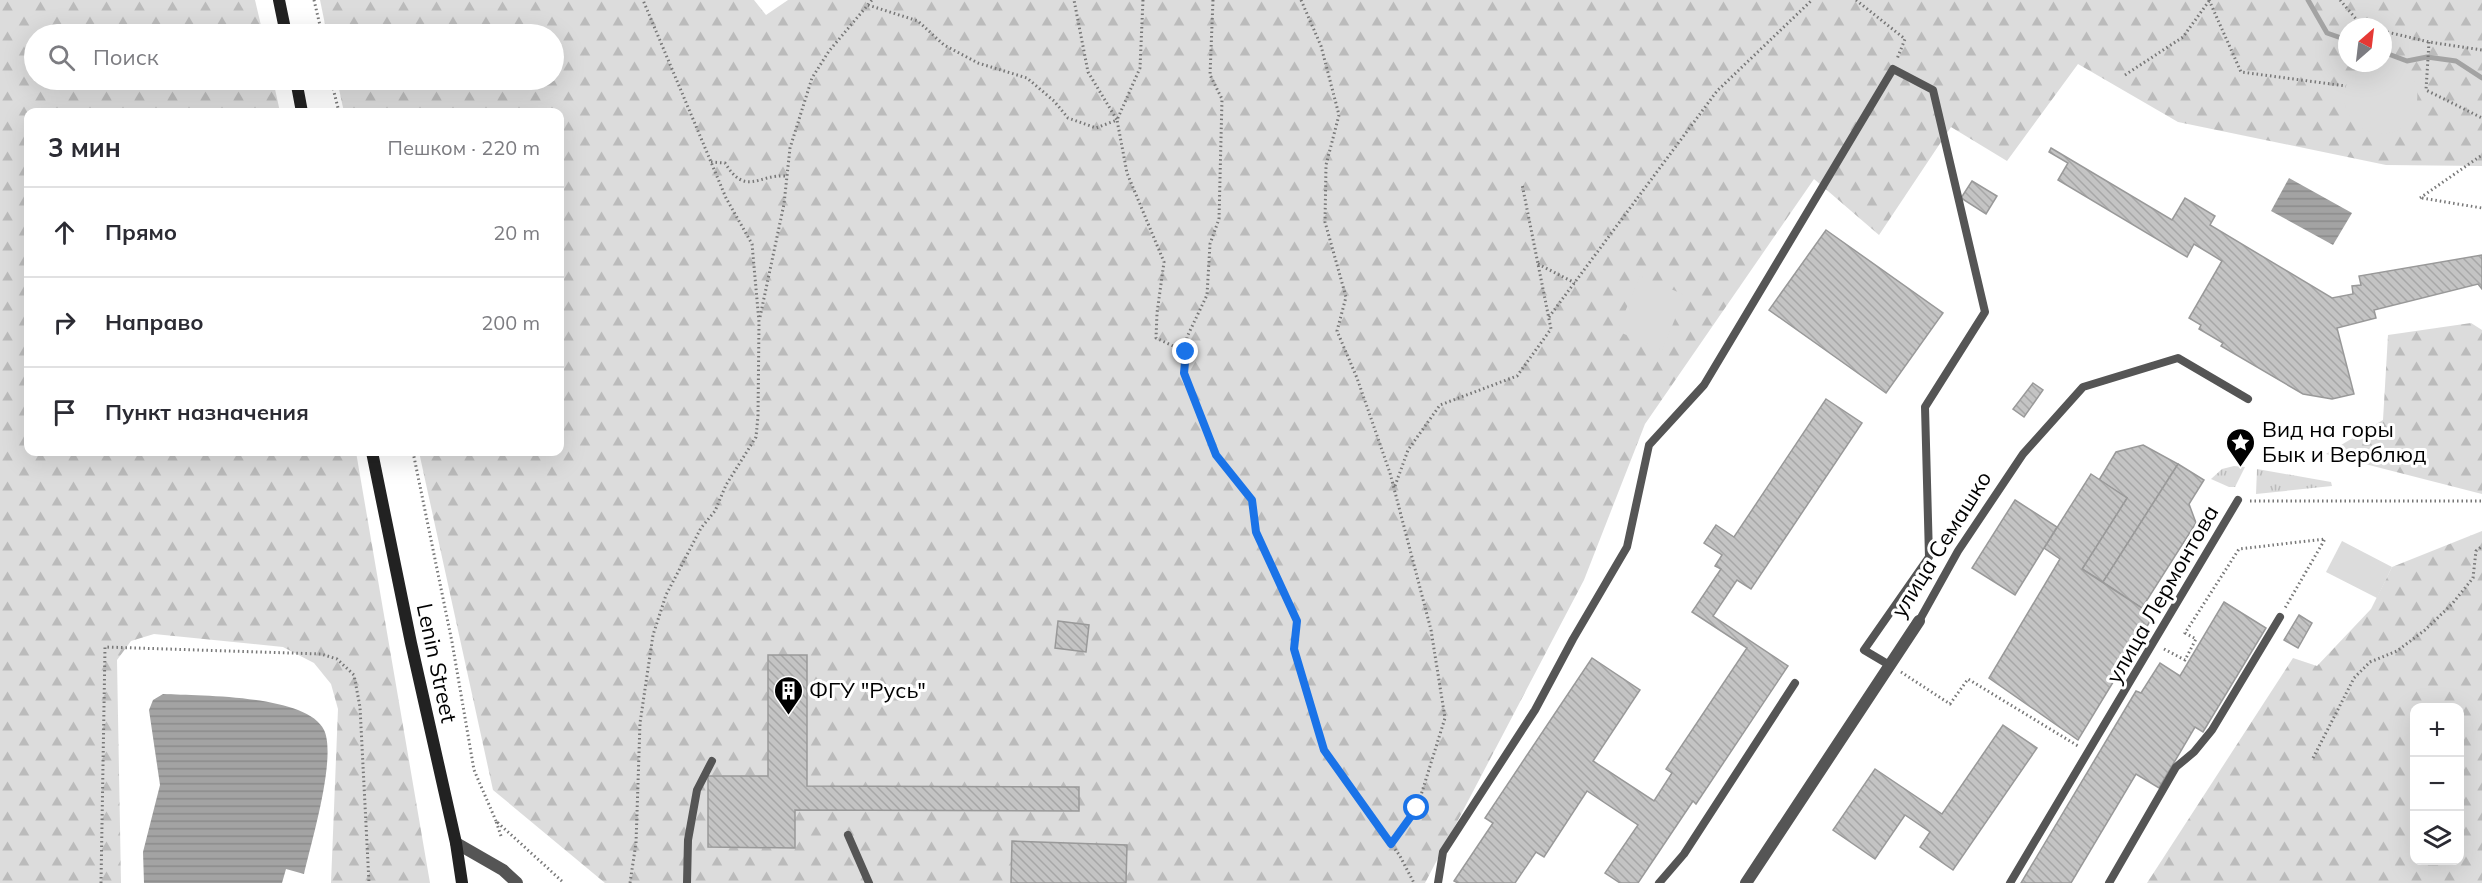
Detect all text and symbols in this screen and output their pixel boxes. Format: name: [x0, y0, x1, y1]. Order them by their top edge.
north arrow: [2338, 18, 2392, 72]
search box: [24, 24, 564, 90]
icon: search: [45, 41, 78, 74]
text: Поиск: [93, 43, 159, 71]
text: 3 мин: [48, 131, 121, 164]
text: Пешком · 220 m: [388, 135, 540, 160]
icon: ahead: [48, 216, 81, 249]
text: Прямо: [105, 218, 177, 246]
text: 20 m: [493, 220, 540, 245]
icon: right: [48, 306, 81, 339]
text: Направо: [105, 308, 203, 336]
text: 200 m: [481, 310, 540, 335]
route end: [1172, 338, 1198, 364]
icon: arrive: [48, 396, 81, 429]
text: Пункт назначения: [105, 398, 309, 426]
place label: Вид на горы Бык и Верблюд: [2262, 415, 2426, 468]
place icon: Вид на горы Бык и Верблюд: [2225, 426, 2257, 468]
street label: улица Семашко: [1885, 465, 1997, 623]
street label: улица Лермонтова: [2100, 500, 2224, 688]
street label: Lenin Street: [411, 601, 463, 726]
building icon: ФГУ "Русь": [772, 674, 804, 716]
place label: ФГУ "Русь": [809, 676, 926, 704]
map controls: [2410, 703, 2464, 865]
button: +: [2410, 703, 2464, 757]
button: −: [2410, 757, 2464, 811]
route start: [1403, 794, 1429, 820]
button: layers: [2410, 811, 2464, 865]

